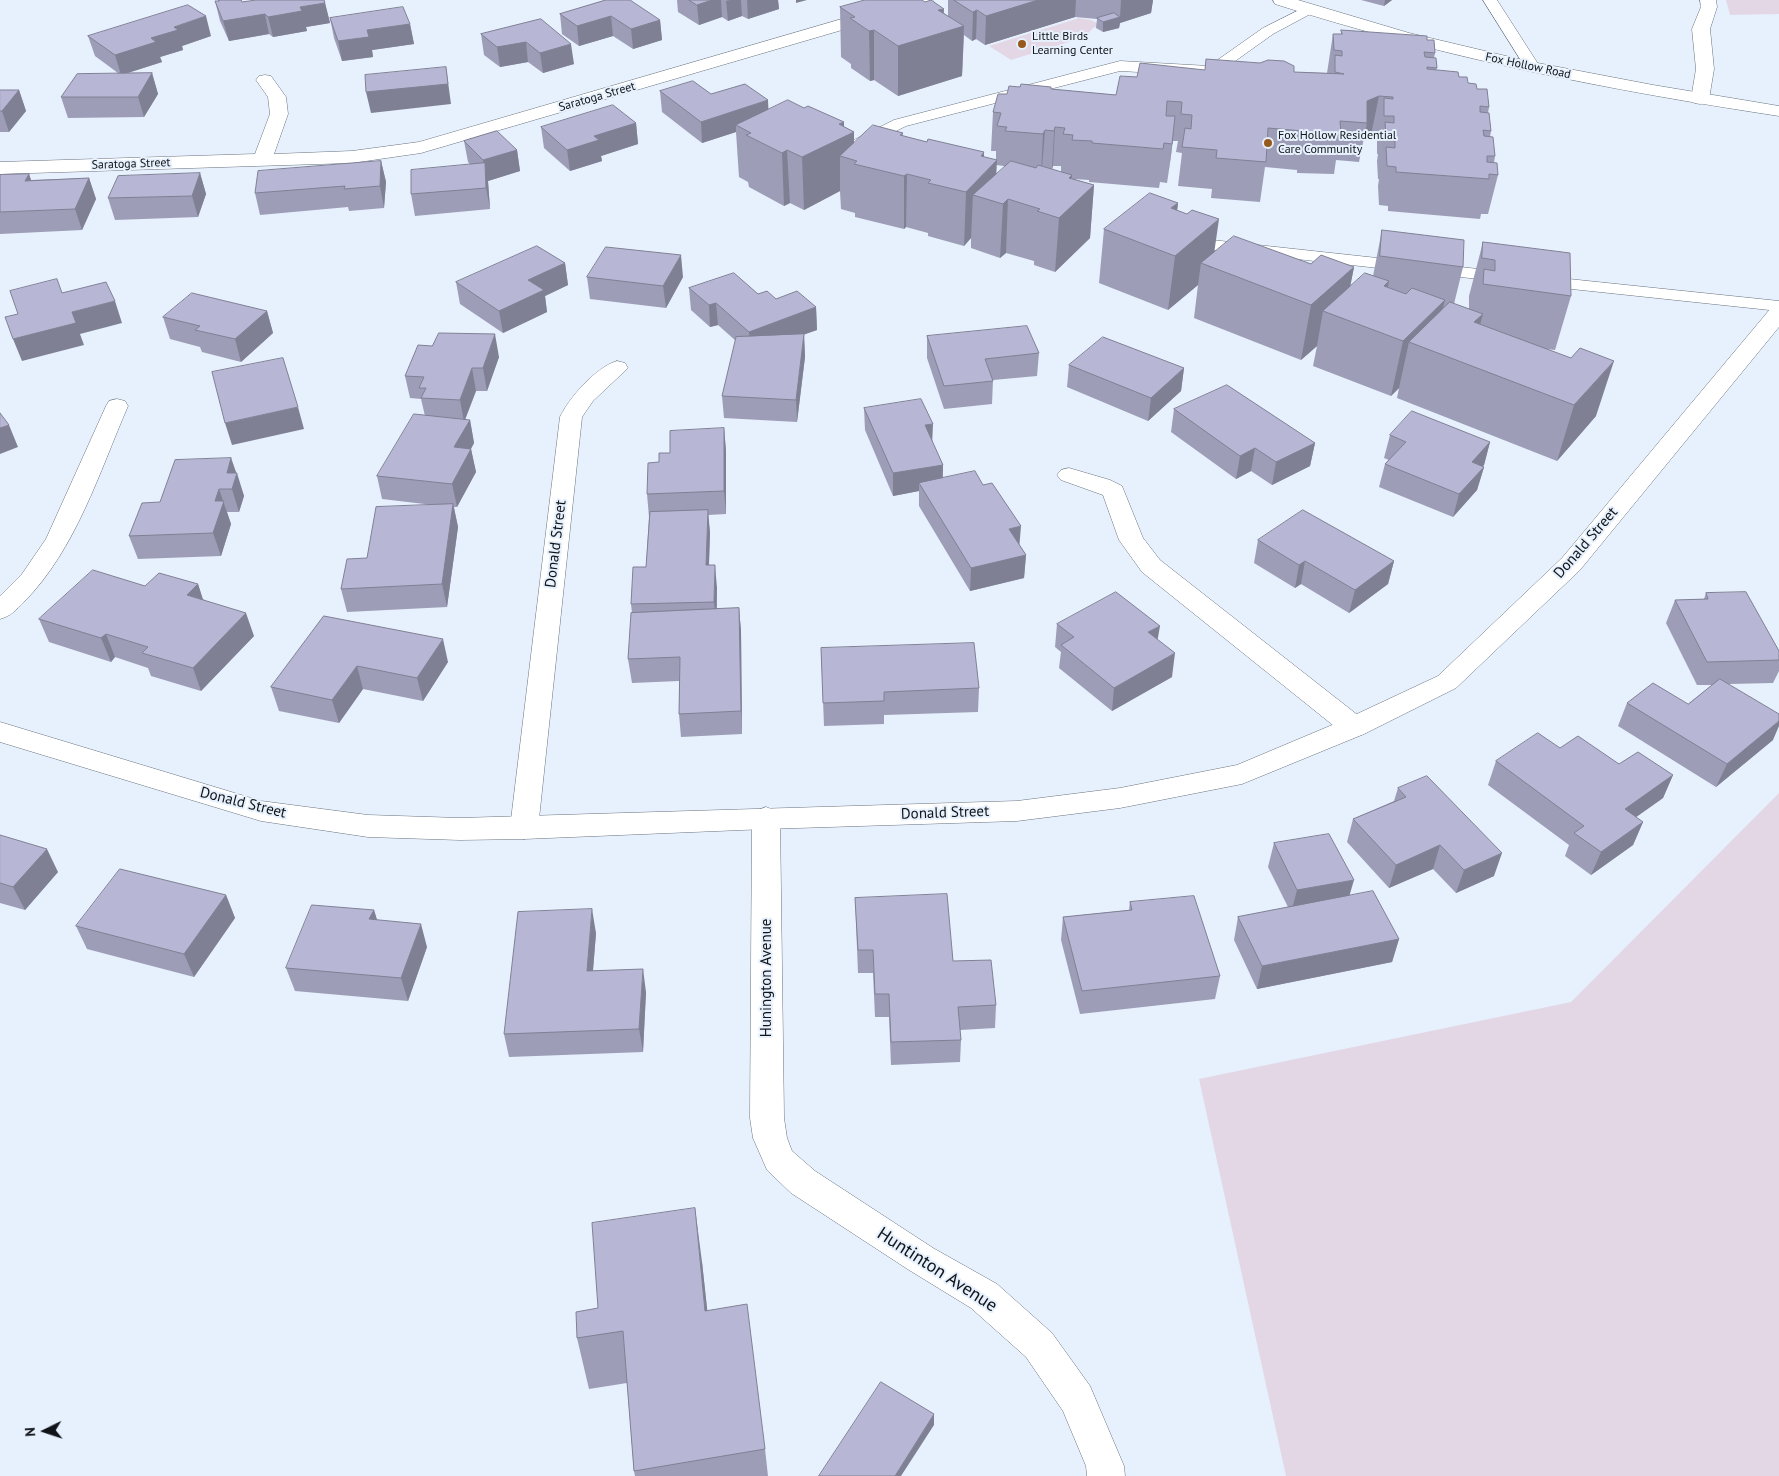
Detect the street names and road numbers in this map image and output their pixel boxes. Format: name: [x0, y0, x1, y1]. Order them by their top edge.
street label: Fox Hollow Road: [1484, 50, 1572, 82]
street label: Saratoga Street: [557, 79, 637, 115]
street label: Saratoga Street: [91, 155, 171, 173]
street label: Donald Street: [542, 499, 570, 589]
street label: Donald Street: [1550, 504, 1622, 582]
street label: Donald Street: [198, 784, 288, 822]
street label: Donald Street: [901, 802, 989, 824]
street label: Hunington Avenue: [758, 919, 776, 1037]
street label: Huntinton Avenue: [873, 1223, 1001, 1317]

